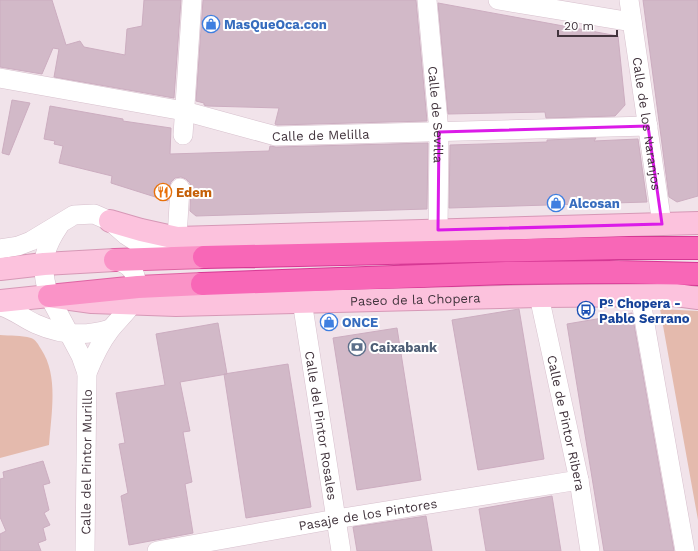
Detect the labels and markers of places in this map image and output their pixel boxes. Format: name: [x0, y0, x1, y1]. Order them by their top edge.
shop icon: MasQueOca.con: [201, 14, 221, 34]
place label: MasQueOca.con: [224, 17, 327, 32]
restaurant icon: Edem: [153, 182, 173, 202]
place label: Edem: [176, 185, 212, 200]
shop icon: Alcosan: [546, 193, 566, 213]
place label: Alcosan: [569, 196, 620, 211]
place label: Pº Chopera - Pablo Serrano: [599, 296, 690, 326]
bus stop icon: Pº Chopera - Pablo Serrano: [576, 300, 596, 320]
shop icon: ONCE: [319, 312, 339, 332]
place label: ONCE: [342, 315, 378, 330]
bank icon: Caixabank: [347, 337, 367, 357]
place label: Caixabank: [370, 340, 438, 355]

